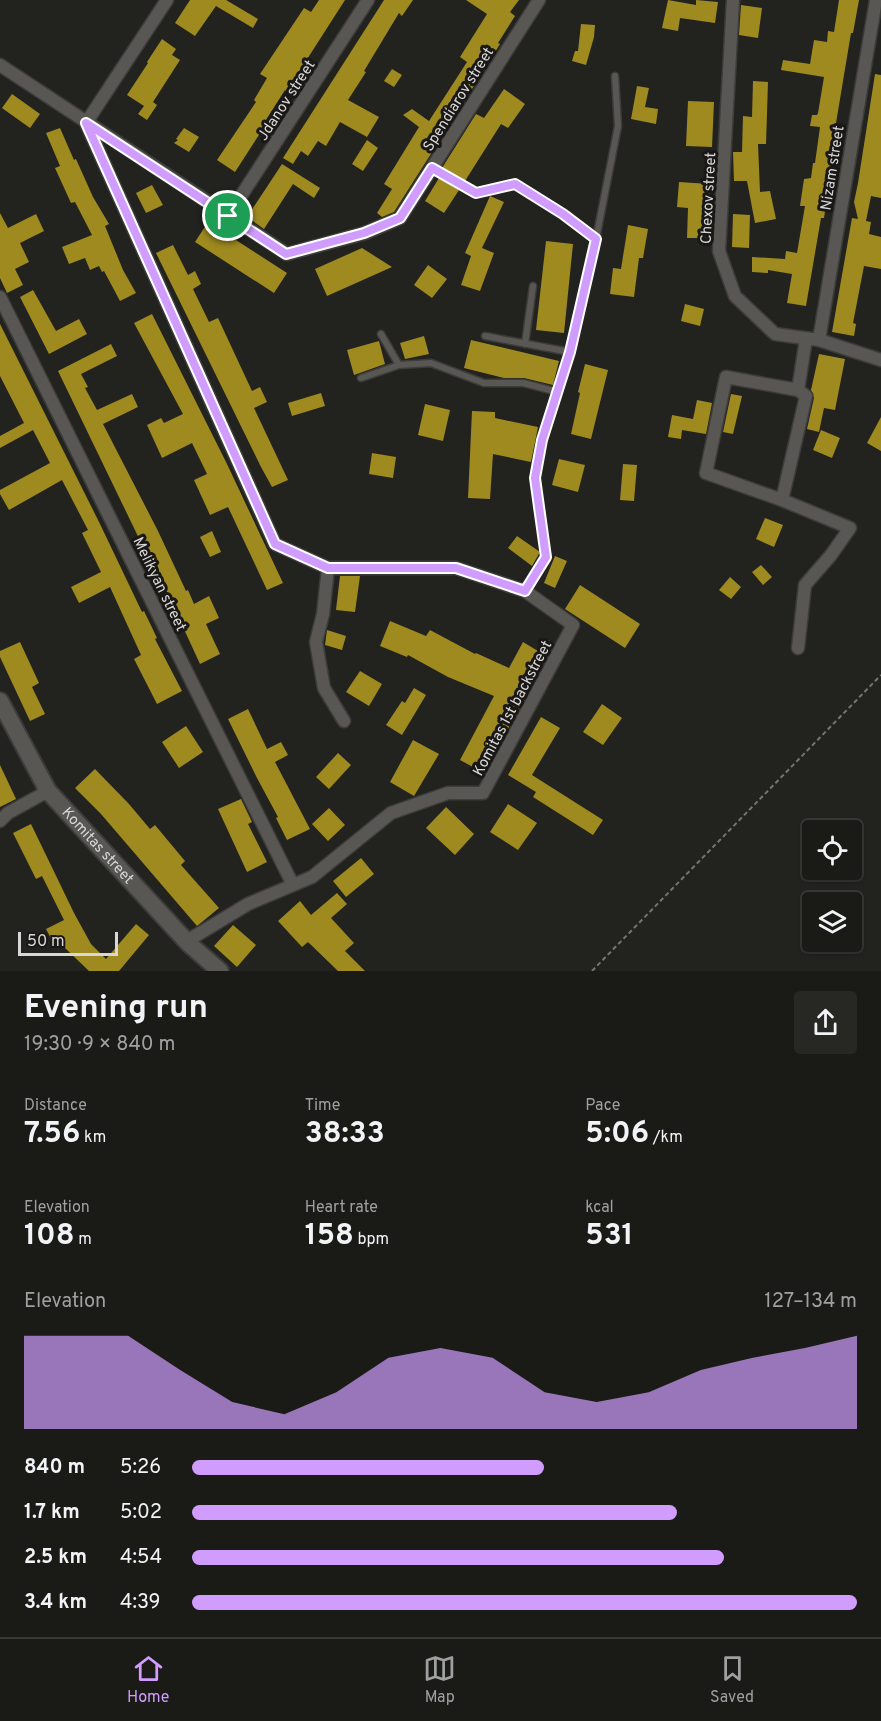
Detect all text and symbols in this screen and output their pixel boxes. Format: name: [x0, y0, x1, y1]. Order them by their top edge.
street label: Spendiarov street: [420, 44, 499, 155]
street label: Jdanov street: [254, 57, 320, 145]
street label: Nizam street: [817, 124, 850, 212]
street label: Chexov street: [698, 152, 721, 245]
pin: [202, 190, 253, 241]
icon: arrive: [211, 199, 244, 232]
street label: Melikyan street: [128, 534, 190, 635]
street label: Komitas 1st backstreet: [470, 638, 557, 780]
street label: Komitas street: [57, 804, 137, 889]
map controls: [802, 820, 862, 952]
button: locate: [802, 820, 862, 880]
button: layers: [802, 892, 862, 952]
scale bar: [18, 929, 118, 956]
text: 50 m: [27, 932, 65, 952]
text: Evening run: [24, 988, 208, 1030]
button: share: [794, 991, 857, 1054]
text: 19:30 · 9 × 840 m: [24, 1032, 175, 1058]
text: Distance: [24, 1096, 87, 1116]
text: Time: [305, 1096, 340, 1116]
text: Pace: [585, 1096, 620, 1116]
text: 7.56: [24, 1116, 80, 1153]
text: 38:33: [305, 1116, 385, 1153]
text: 5:06: [585, 1116, 649, 1153]
text: km: [80, 1128, 106, 1148]
text: /km: [649, 1128, 683, 1148]
text: Elevation: [24, 1198, 90, 1218]
text: Heart rate: [305, 1198, 378, 1218]
text: kcal: [585, 1198, 614, 1218]
text: 108: [24, 1218, 75, 1255]
text: 158: [305, 1218, 354, 1255]
text: 531: [585, 1218, 634, 1255]
text: m: [75, 1230, 92, 1250]
text: bpm: [354, 1230, 389, 1250]
text: Elevation: [24, 1289, 106, 1315]
text: 127–134 m: [764, 1289, 857, 1315]
text: 840 m: [24, 1455, 85, 1481]
text: 5:26: [120, 1455, 161, 1481]
text: 1.7 km: [24, 1500, 80, 1526]
text: 5:02: [120, 1500, 162, 1526]
text: 2.5 km: [24, 1545, 87, 1571]
text: 4:54: [120, 1545, 162, 1571]
text: 3.4 km: [24, 1590, 87, 1616]
text: 4:39: [120, 1590, 161, 1616]
tab: Home: [127, 1652, 169, 1708]
tab: Map: [423, 1652, 456, 1708]
tab: Saved: [710, 1652, 754, 1708]

